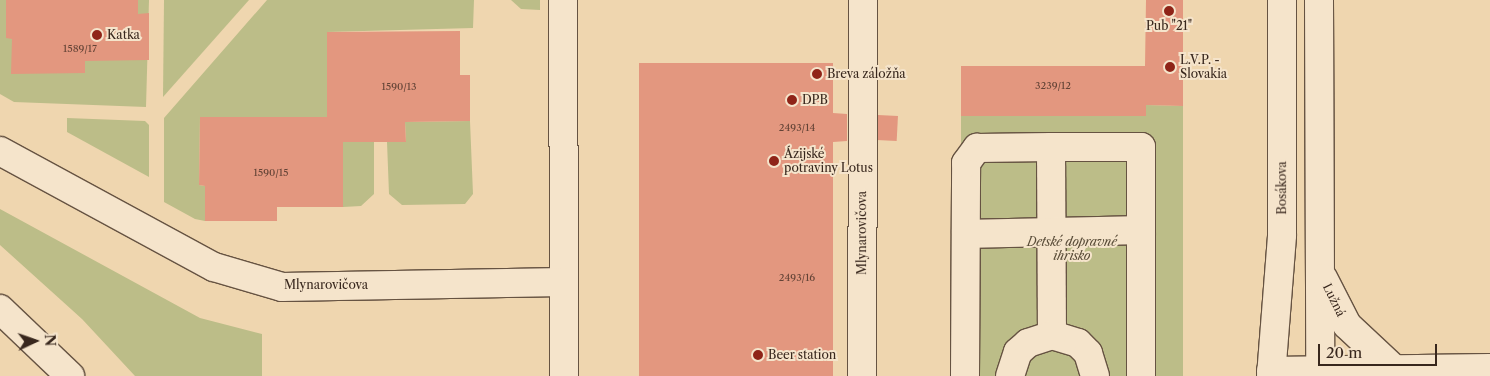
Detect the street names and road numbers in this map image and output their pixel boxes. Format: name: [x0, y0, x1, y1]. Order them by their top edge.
street label: Bosákova: [1275, 161, 1289, 215]
street label: Mlynarovičova: [855, 191, 869, 275]
street label: Mlynarovičova: [284, 278, 368, 292]
street label: Lužná: [1320, 281, 1348, 319]

